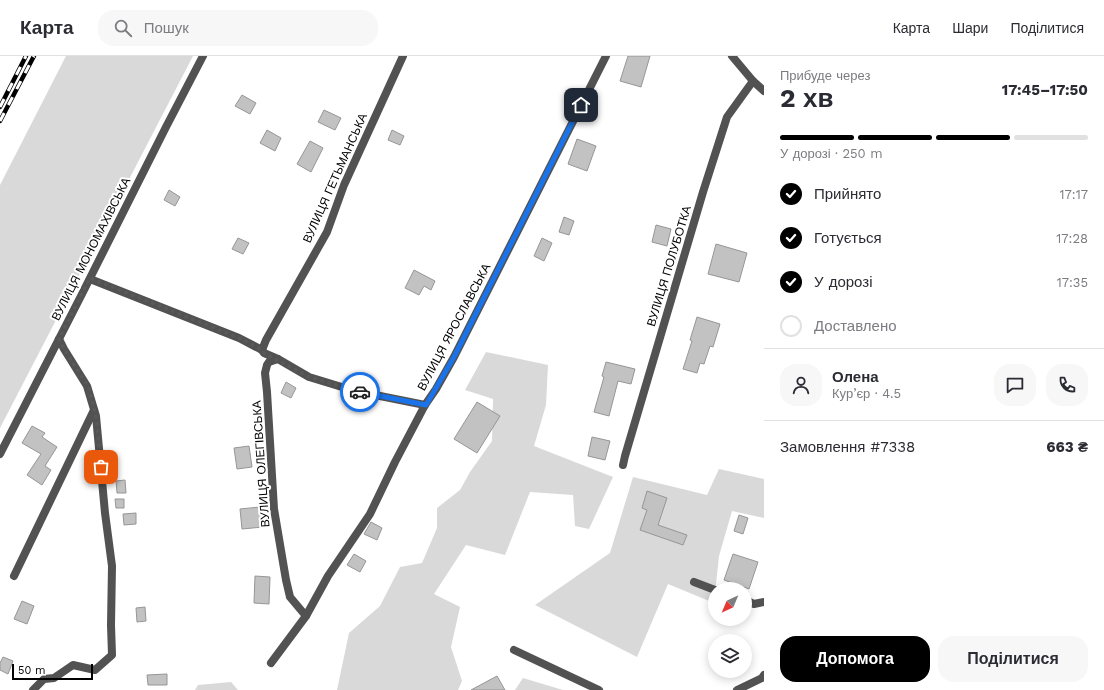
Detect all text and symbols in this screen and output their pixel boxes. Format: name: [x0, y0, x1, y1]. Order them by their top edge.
search box: [98, 10, 378, 46]
text: Карта: [20, 16, 74, 39]
icon: search: [112, 17, 134, 39]
text: Пошук: [144, 19, 189, 37]
text: Карта: [893, 20, 930, 36]
text: Шари: [952, 20, 988, 36]
text: Поділитися: [1010, 20, 1084, 36]
text: Прибуде через: [780, 68, 870, 83]
text: 17:45–17:50: [1002, 81, 1088, 99]
text: 2 хв: [780, 83, 833, 113]
pin: [564, 88, 598, 122]
icon: home: [570, 94, 592, 116]
street label: ВУЛИЦЯ ГЕТЬМАНСЬКА: [300, 111, 370, 245]
text: У дорозі · 250 m: [780, 146, 883, 161]
street label: ВУЛИЦЯ МОНОМАХІВСЬКА: [49, 175, 133, 323]
icon: check: [780, 183, 802, 205]
text: Прийнято: [814, 185, 881, 203]
text: 17:17: [1059, 187, 1088, 202]
street label: ВУЛИЦЯ ПОЛУБОТКА: [644, 204, 694, 328]
icon: check: [780, 227, 802, 249]
text: Готується: [814, 229, 882, 247]
text: 17:28: [1056, 231, 1088, 246]
street label: ВУЛИЦЯ ЯРОСЛАВСЬКА: [414, 261, 494, 393]
icon: check: [780, 271, 802, 293]
text: У дорозі: [814, 273, 872, 291]
text: 17:35: [1057, 275, 1088, 290]
text: Доставлено: [814, 317, 897, 335]
button: person: [780, 364, 822, 406]
button: chat: [994, 364, 1036, 406]
button: phone: [1046, 364, 1088, 406]
text: Олена: [832, 368, 879, 386]
courier: [340, 372, 380, 412]
icon: car: [349, 381, 371, 403]
text: Кур’єр · 4.5: [832, 386, 901, 401]
street label: ВУЛИЦЯ ОЛЕГІВСЬКА: [250, 400, 272, 528]
text: Замовлення #7338: [780, 438, 915, 456]
text: 663 ₴: [1046, 438, 1088, 456]
pin: [84, 450, 118, 484]
icon: bag: [90, 456, 112, 478]
north arrow: [708, 582, 752, 626]
map controls: [708, 582, 752, 678]
button: layers: [708, 634, 752, 678]
button: Допомога: [780, 636, 930, 682]
button: Поділитися: [938, 636, 1088, 682]
scale bar: [12, 662, 93, 681]
text: 50 m: [18, 664, 45, 677]

